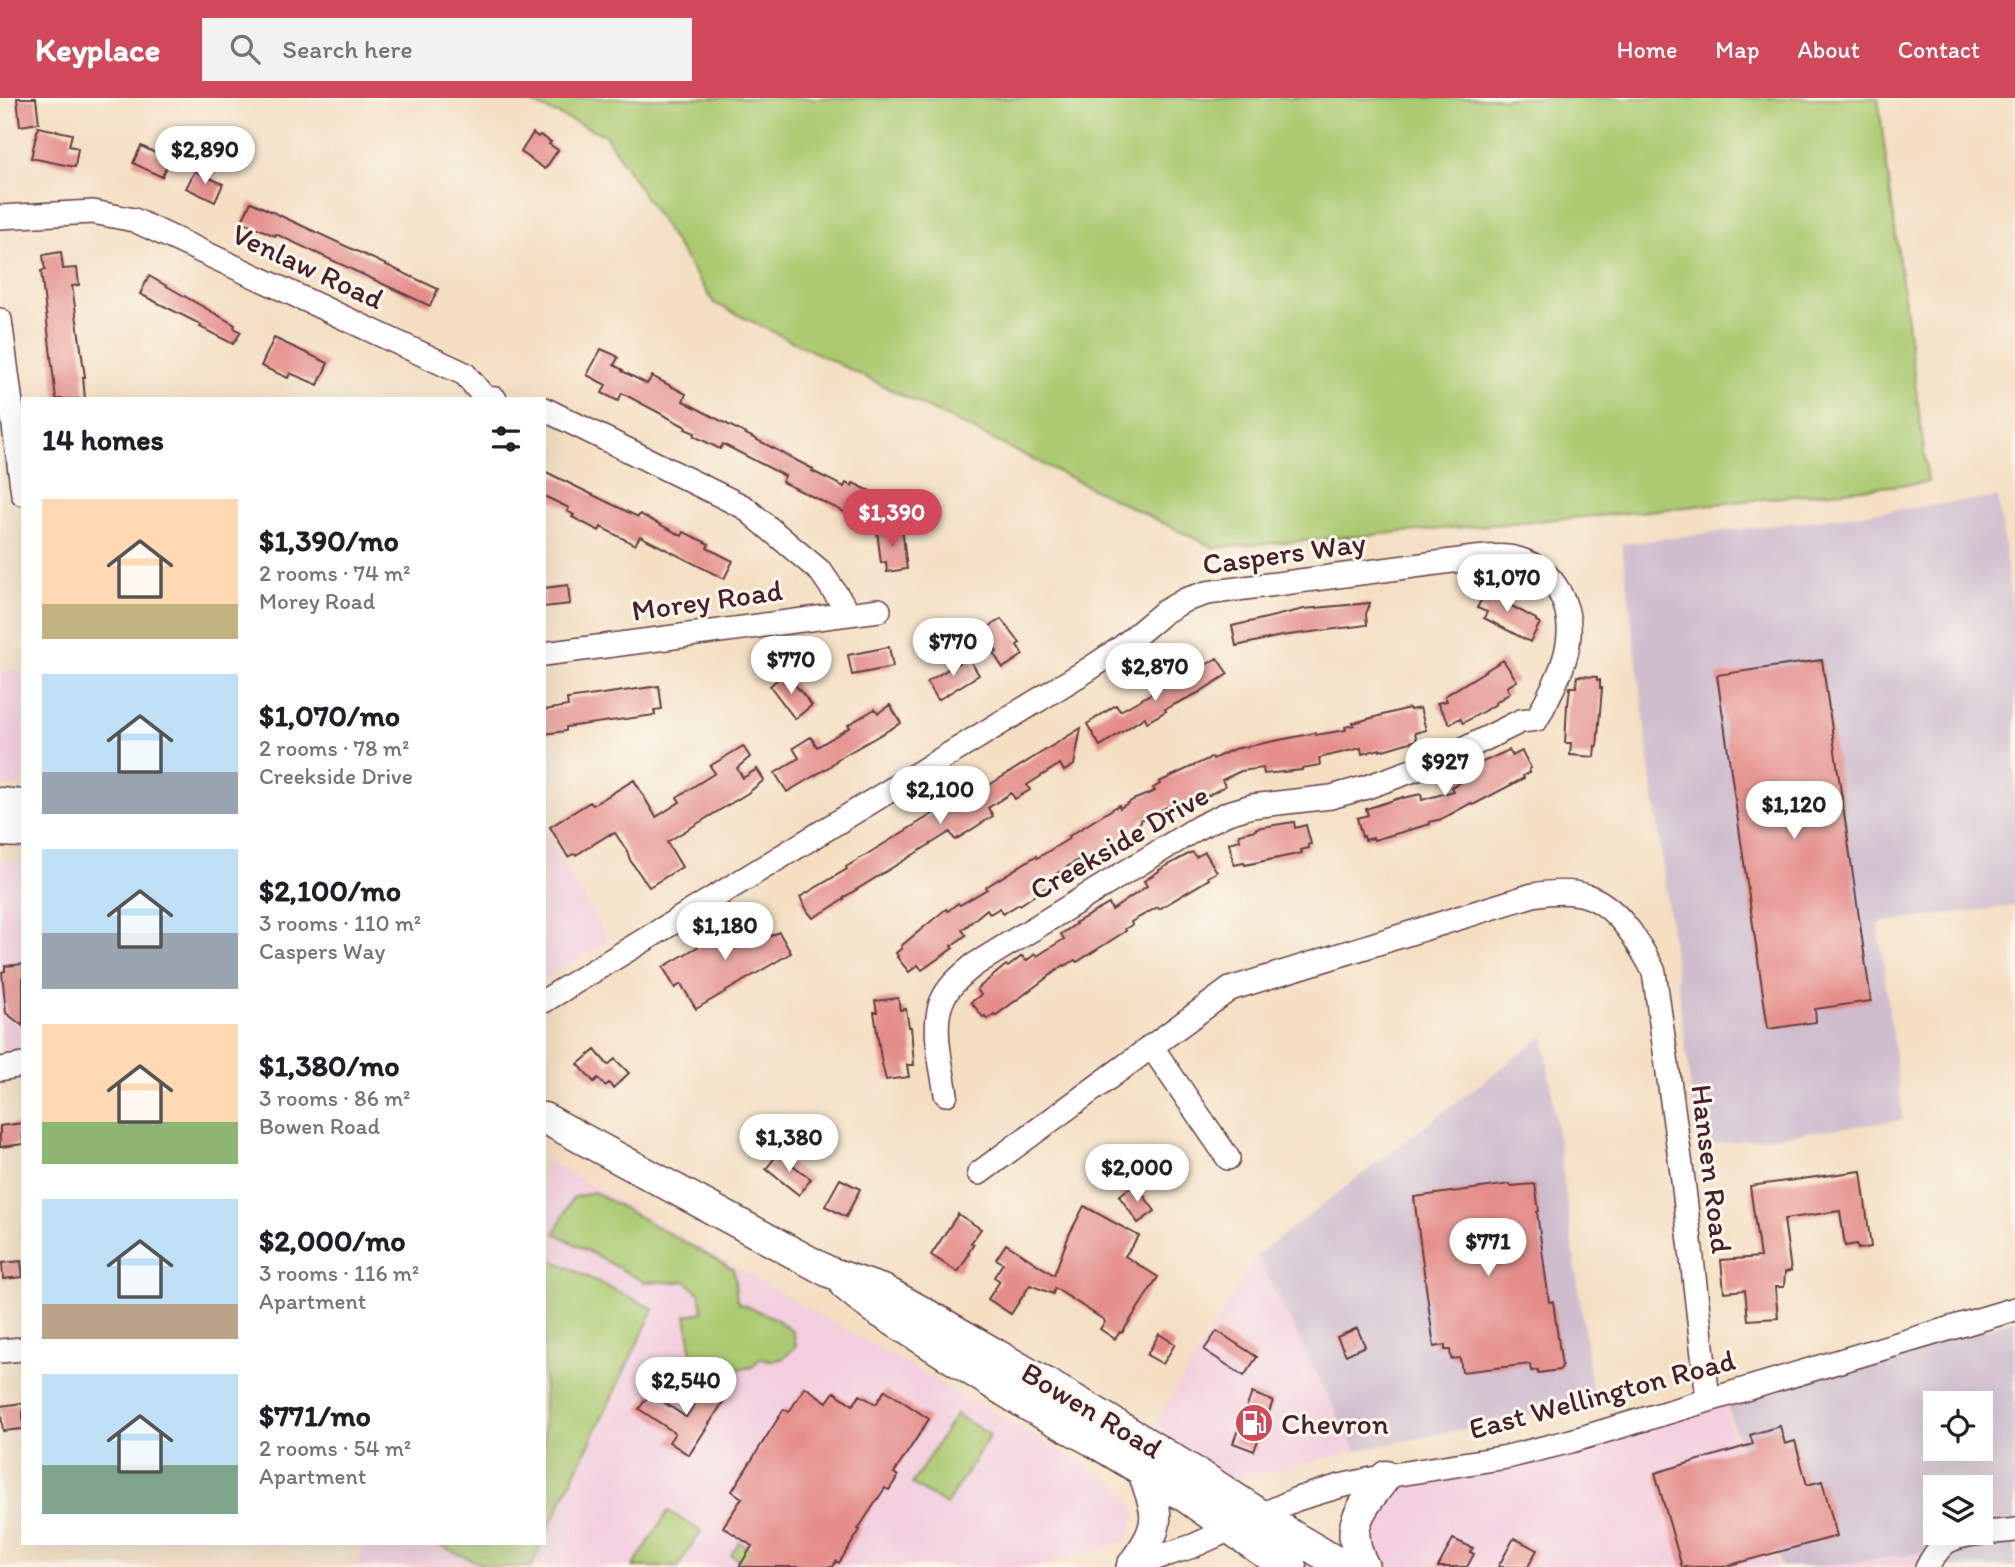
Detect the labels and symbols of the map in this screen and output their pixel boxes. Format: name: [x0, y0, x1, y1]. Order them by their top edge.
pin: $2,890: [148, 126, 262, 186]
street label: Venlaw Road: [226, 215, 390, 318]
pin: $1,390: [835, 490, 949, 549]
street label: Caspers Way: [1200, 523, 1368, 583]
pin: $1,070: [1450, 554, 1564, 614]
street label: Morey Road: [629, 571, 785, 629]
pin: $770: [912, 618, 994, 678]
pin: $770: [750, 636, 832, 696]
pin: $2,870: [1098, 644, 1212, 703]
pin: $927: [1404, 738, 1486, 798]
pin: $2,100: [883, 766, 997, 826]
street label: Creekside Drive: [1023, 776, 1215, 908]
pin: $1,120: [1737, 782, 1851, 841]
pin: $1,180: [668, 902, 782, 962]
street label: Hansen Road: [1683, 1082, 1741, 1256]
pin: $1,380: [732, 1114, 846, 1174]
pin: $2,000: [1080, 1144, 1194, 1204]
pin: $771: [1447, 1218, 1529, 1278]
street label: East Wellington Road: [1465, 1341, 1739, 1447]
street label: Bowen Road: [1015, 1353, 1169, 1467]
pin: $2,540: [629, 1358, 743, 1417]
fuel station icon: Chevron: [1233, 1402, 1275, 1444]
place label: Chevron: [1281, 1405, 1389, 1442]

